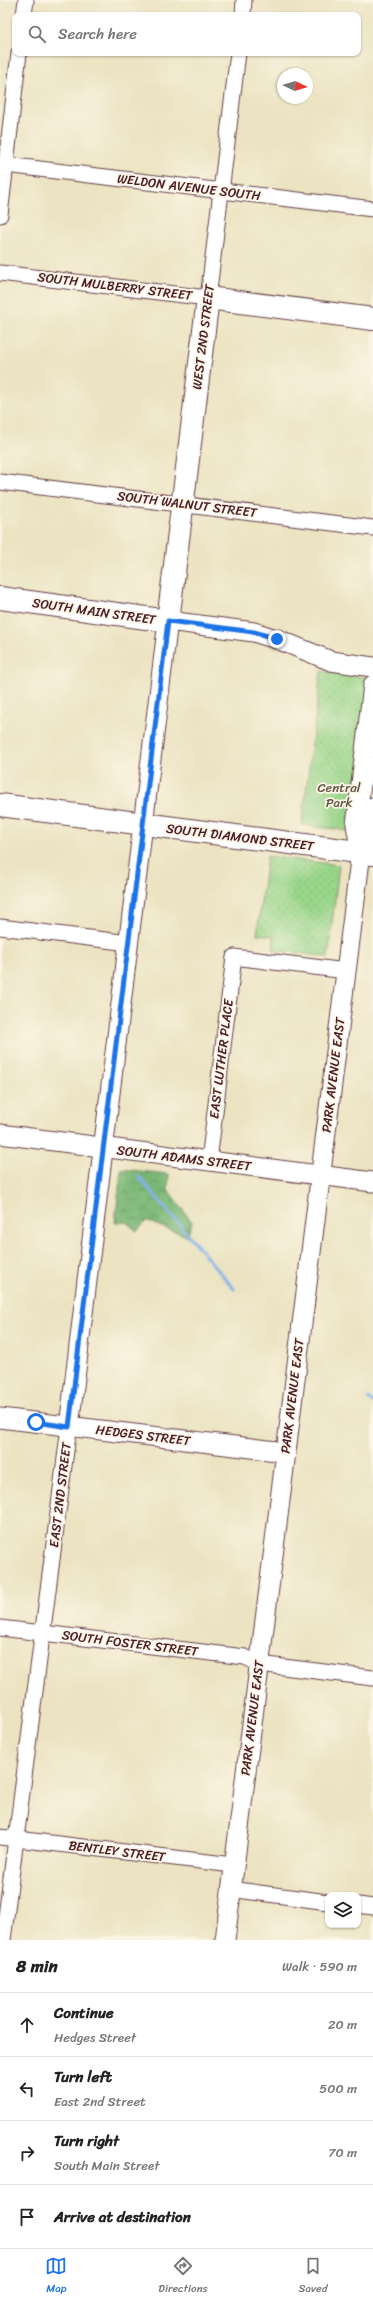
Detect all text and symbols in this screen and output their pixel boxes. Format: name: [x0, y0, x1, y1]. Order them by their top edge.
search box: [12, 12, 361, 56]
text: Search here: [58, 21, 137, 47]
icon: search: [26, 23, 48, 45]
north arrow: [277, 68, 313, 104]
street label: WELDON AVENUE SOUTH: [116, 167, 262, 207]
street label: SOUTH MULBERRY STREET: [36, 265, 194, 307]
street label: WEST 2ND STREET: [185, 282, 221, 391]
street label: SOUTH WALNUT STREET: [116, 484, 259, 524]
street label: SOUTH MAIN STREET: [31, 591, 159, 631]
route end: [268, 630, 286, 648]
park label: Central Park: [317, 776, 361, 814]
street label: SOUTH DIAMOND STREET: [165, 817, 316, 858]
street label: EAST LUTHER PLACE: [202, 997, 240, 1120]
street label: PARK AVENUE EAST: [315, 1015, 352, 1134]
street label: SOUTH ADAMS STREET: [115, 1138, 253, 1178]
street label: PARK AVENUE EAST: [274, 1336, 311, 1455]
route start: [27, 1413, 45, 1431]
street label: HEDGES STREET: [95, 1418, 193, 1452]
street label: EAST 2ND STREET: [42, 1440, 78, 1549]
street label: SOUTH FOSTER STREET: [61, 1623, 200, 1663]
street label: PARK AVENUE EAST: [234, 1658, 271, 1777]
street label: BENTLEY STREET: [67, 1834, 168, 1869]
map controls: [325, 1892, 361, 1928]
button: layers: [325, 1892, 361, 1928]
text: 8 min: [16, 1951, 58, 1981]
text: Walk · 590 m: [282, 1955, 357, 1978]
text: Continue: [54, 2000, 114, 2026]
text: 20 m: [328, 2013, 357, 2036]
icon: ahead: [16, 2014, 38, 2036]
text: Hedges Street: [54, 2026, 136, 2049]
text: Turn left: [54, 2064, 112, 2090]
text: 500 m: [319, 2077, 357, 2100]
icon: left: [16, 2078, 38, 2100]
text: East 2nd Street: [54, 2090, 146, 2113]
text: Turn right: [54, 2128, 119, 2154]
text: 70 m: [328, 2141, 357, 2164]
icon: right: [16, 2142, 38, 2164]
text: South Main Street: [54, 2154, 159, 2177]
text: Arrive at destination: [54, 2204, 191, 2230]
icon: arrive: [16, 2206, 38, 2228]
tab: Map: [45, 2255, 67, 2298]
tab: Directions: [158, 2255, 208, 2298]
tab: Saved: [299, 2255, 328, 2298]

